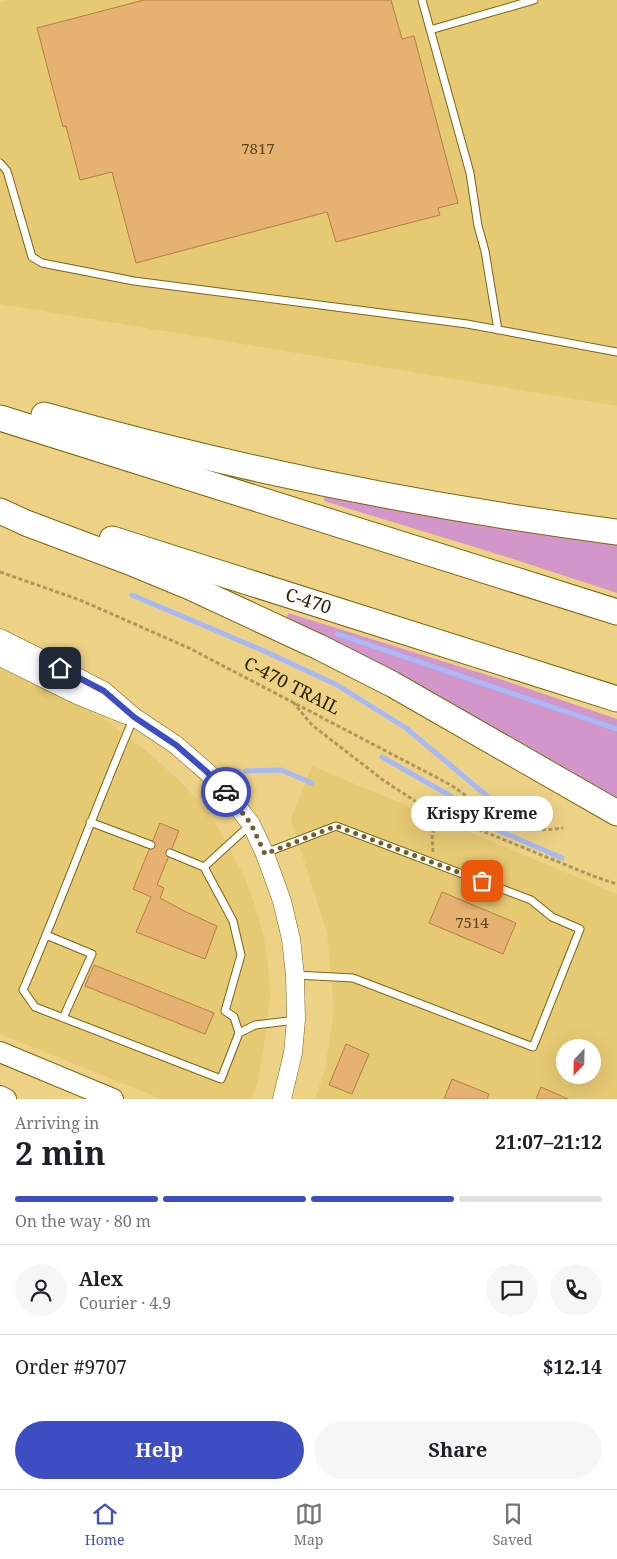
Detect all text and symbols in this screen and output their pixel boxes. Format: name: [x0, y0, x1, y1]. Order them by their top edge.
house number: 7817: [241, 138, 275, 158]
street label: C-470: [283, 582, 335, 619]
pin: [39, 647, 81, 689]
street label: C-470 TRAIL: [240, 651, 345, 720]
icon: home: [46, 654, 74, 682]
courier: [201, 767, 251, 817]
icon: car: [212, 778, 240, 806]
callout: Krispy Kreme: [411, 796, 553, 831]
text: Krispy Kreme: [426, 802, 538, 824]
pin: [461, 860, 503, 902]
icon: bag: [468, 867, 496, 895]
house number: 7514: [455, 912, 489, 932]
north arrow: [556, 1039, 601, 1084]
map controls: [556, 1039, 601, 1084]
text: Arriving in: [15, 1112, 99, 1134]
text: 21:07–21:12: [495, 1129, 602, 1155]
text: 2 min: [15, 1131, 106, 1174]
text: On the way · 80 m: [15, 1210, 151, 1232]
button: person: [15, 1264, 67, 1316]
button: chat: [486, 1264, 538, 1316]
button: phone: [550, 1264, 602, 1316]
text: Alex: [79, 1266, 123, 1292]
text: Courier · 4.9: [79, 1292, 171, 1314]
text: Order #9707: [15, 1354, 127, 1380]
text: $12.14: [543, 1354, 602, 1380]
button: Help: [15, 1421, 304, 1479]
button: Share: [314, 1421, 602, 1479]
tab: Home: [85, 1500, 125, 1549]
tab: Map: [294, 1500, 323, 1549]
tab: Saved: [493, 1500, 532, 1549]

